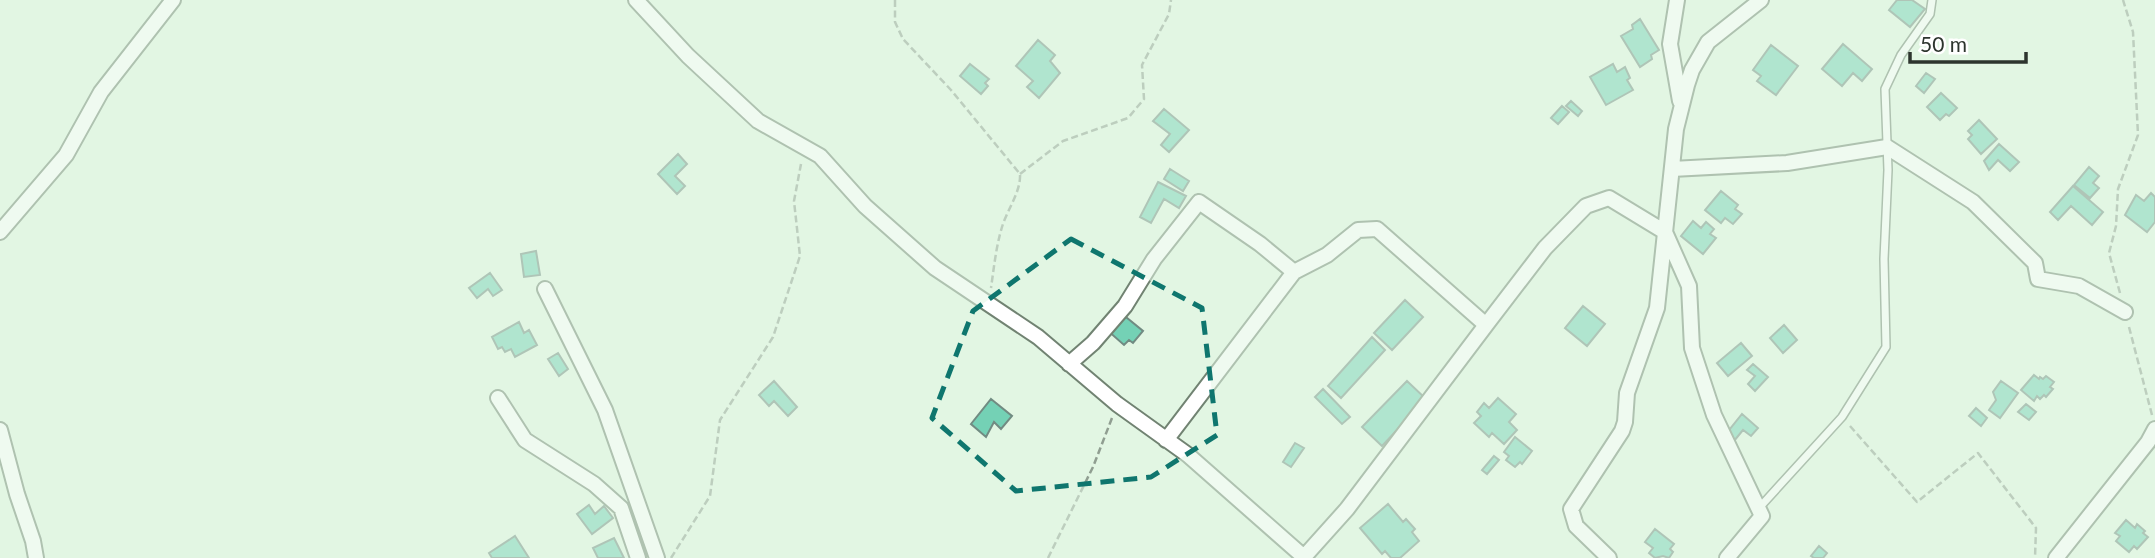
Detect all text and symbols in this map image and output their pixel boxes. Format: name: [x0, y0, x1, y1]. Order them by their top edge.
scale bar: [1910, 21, 2025, 65]
text: 50 m: [1920, 31, 1967, 56]

